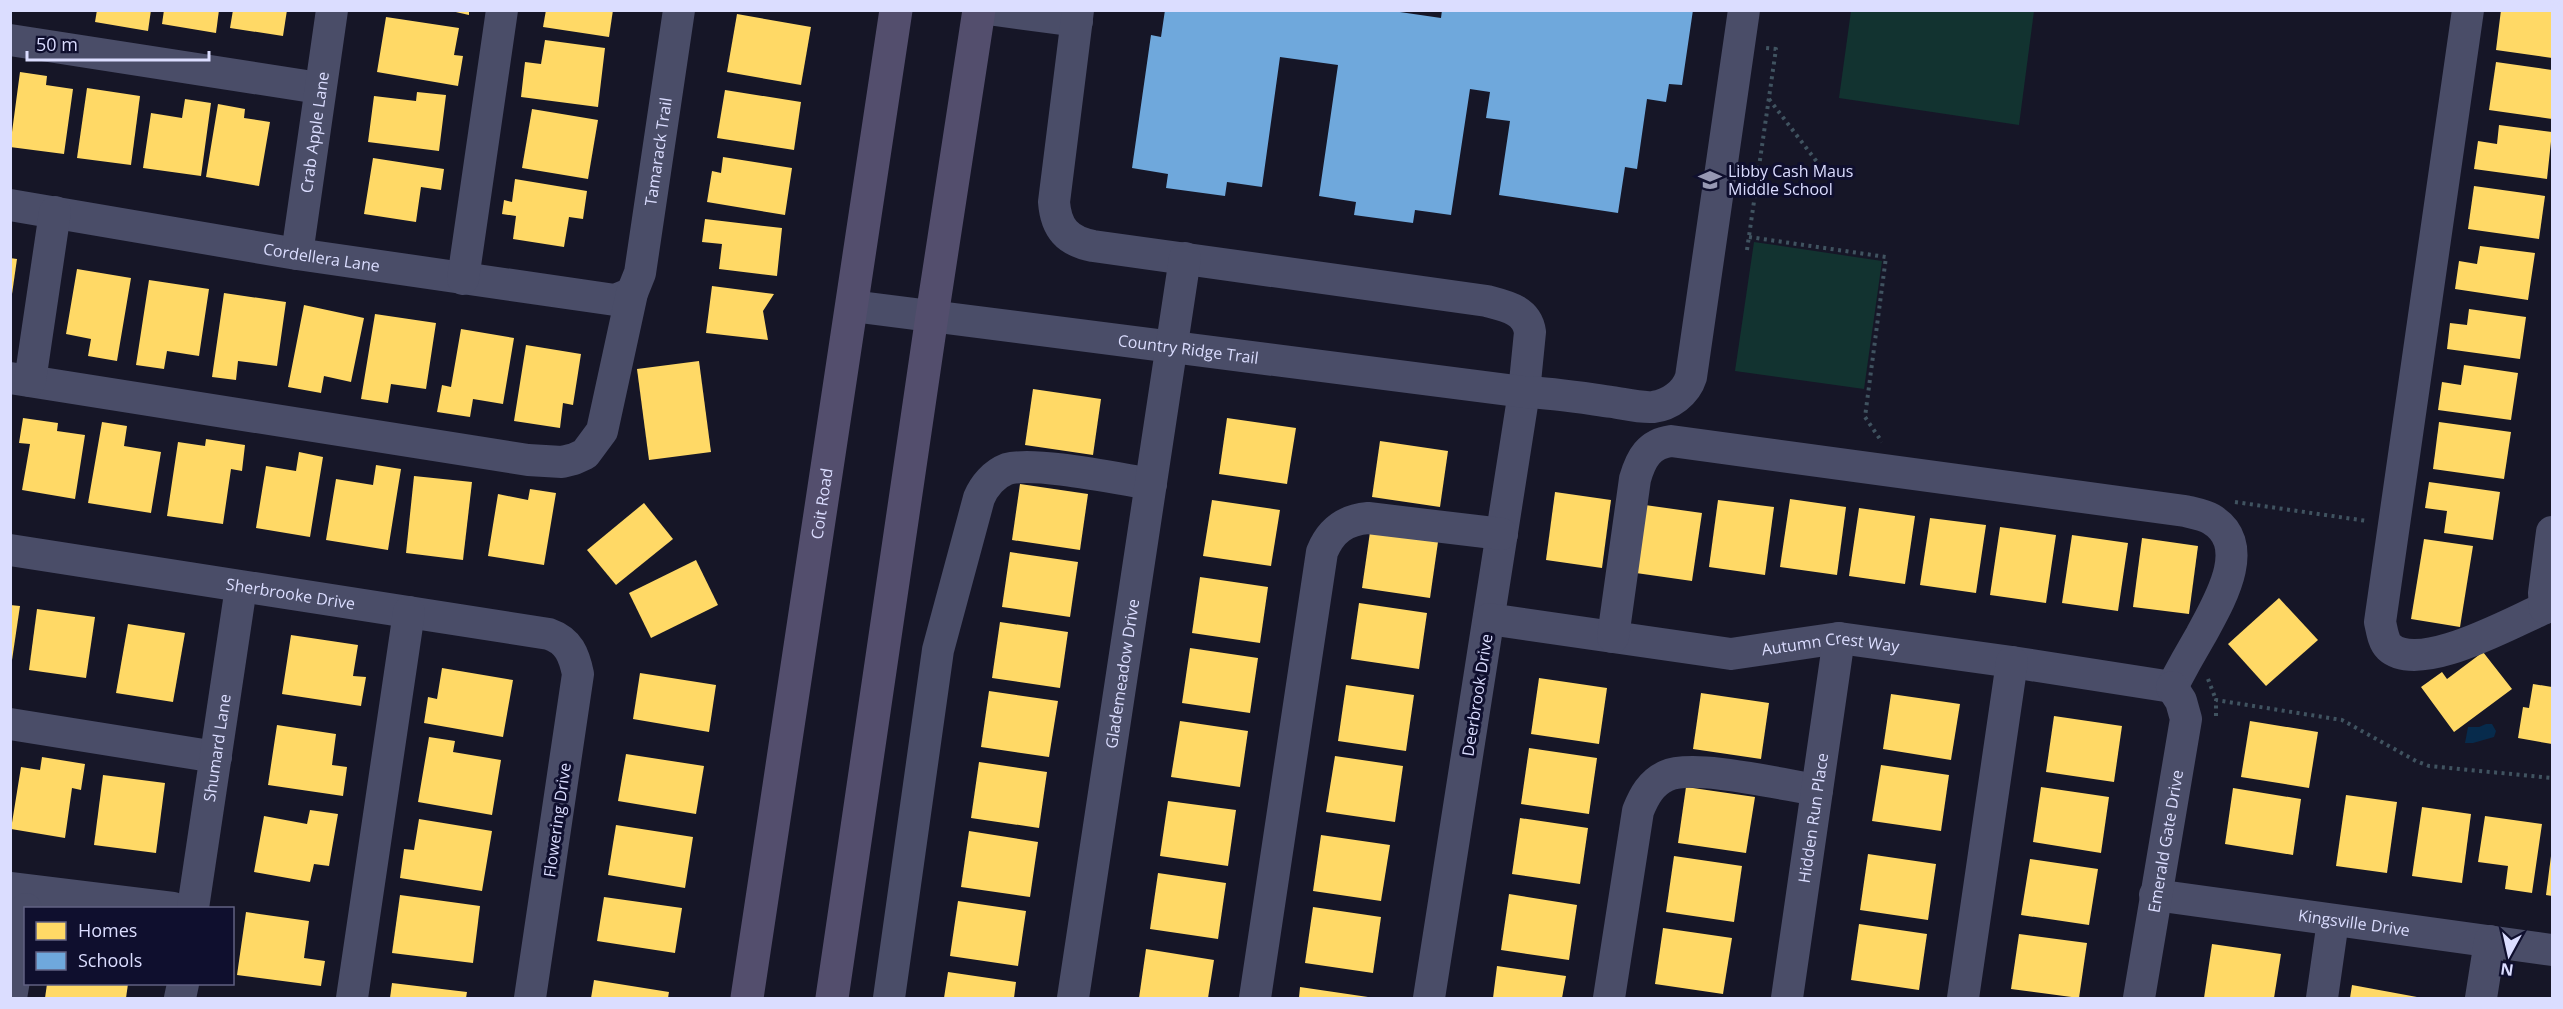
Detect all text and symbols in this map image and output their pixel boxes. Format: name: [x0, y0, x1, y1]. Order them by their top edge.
scale bar: [27, 24, 208, 62]
text: 50 m: [36, 32, 78, 56]
street label: Crab Apple Lane: [295, 70, 334, 194]
street label: Tamarack Trail: [639, 96, 677, 207]
place label: Libby Cash Maus Middle School: [1728, 160, 1853, 200]
school or university icon: Libby Cash Maus Middle School: [1697, 167, 1723, 193]
street label: Cordellera Lane: [262, 237, 381, 277]
street label: Country Ridge Trail: [1117, 329, 1260, 369]
street label: Coit Road: [805, 466, 838, 541]
street label: Sherbrooke Drive: [224, 573, 357, 615]
street label: Glademeadow Drive: [1100, 597, 1144, 750]
street label: Autumn Crest Way: [1760, 627, 1902, 660]
street label: Deerbrook Drive: [1456, 632, 1498, 758]
street label: Shumard Lane: [198, 692, 236, 803]
street label: Hidden Run Place: [1793, 751, 1833, 884]
street label: Flowering Drive: [538, 761, 576, 879]
street label: Emerald Gate Drive: [2143, 768, 2188, 914]
street label: Kingsville Drive: [2297, 904, 2411, 941]
legend: [24, 907, 234, 985]
text: Homes: [78, 918, 137, 942]
north arrow: [2479, 925, 2539, 985]
text: Schools: [78, 948, 142, 972]
text: N: [2499, 958, 2515, 982]

